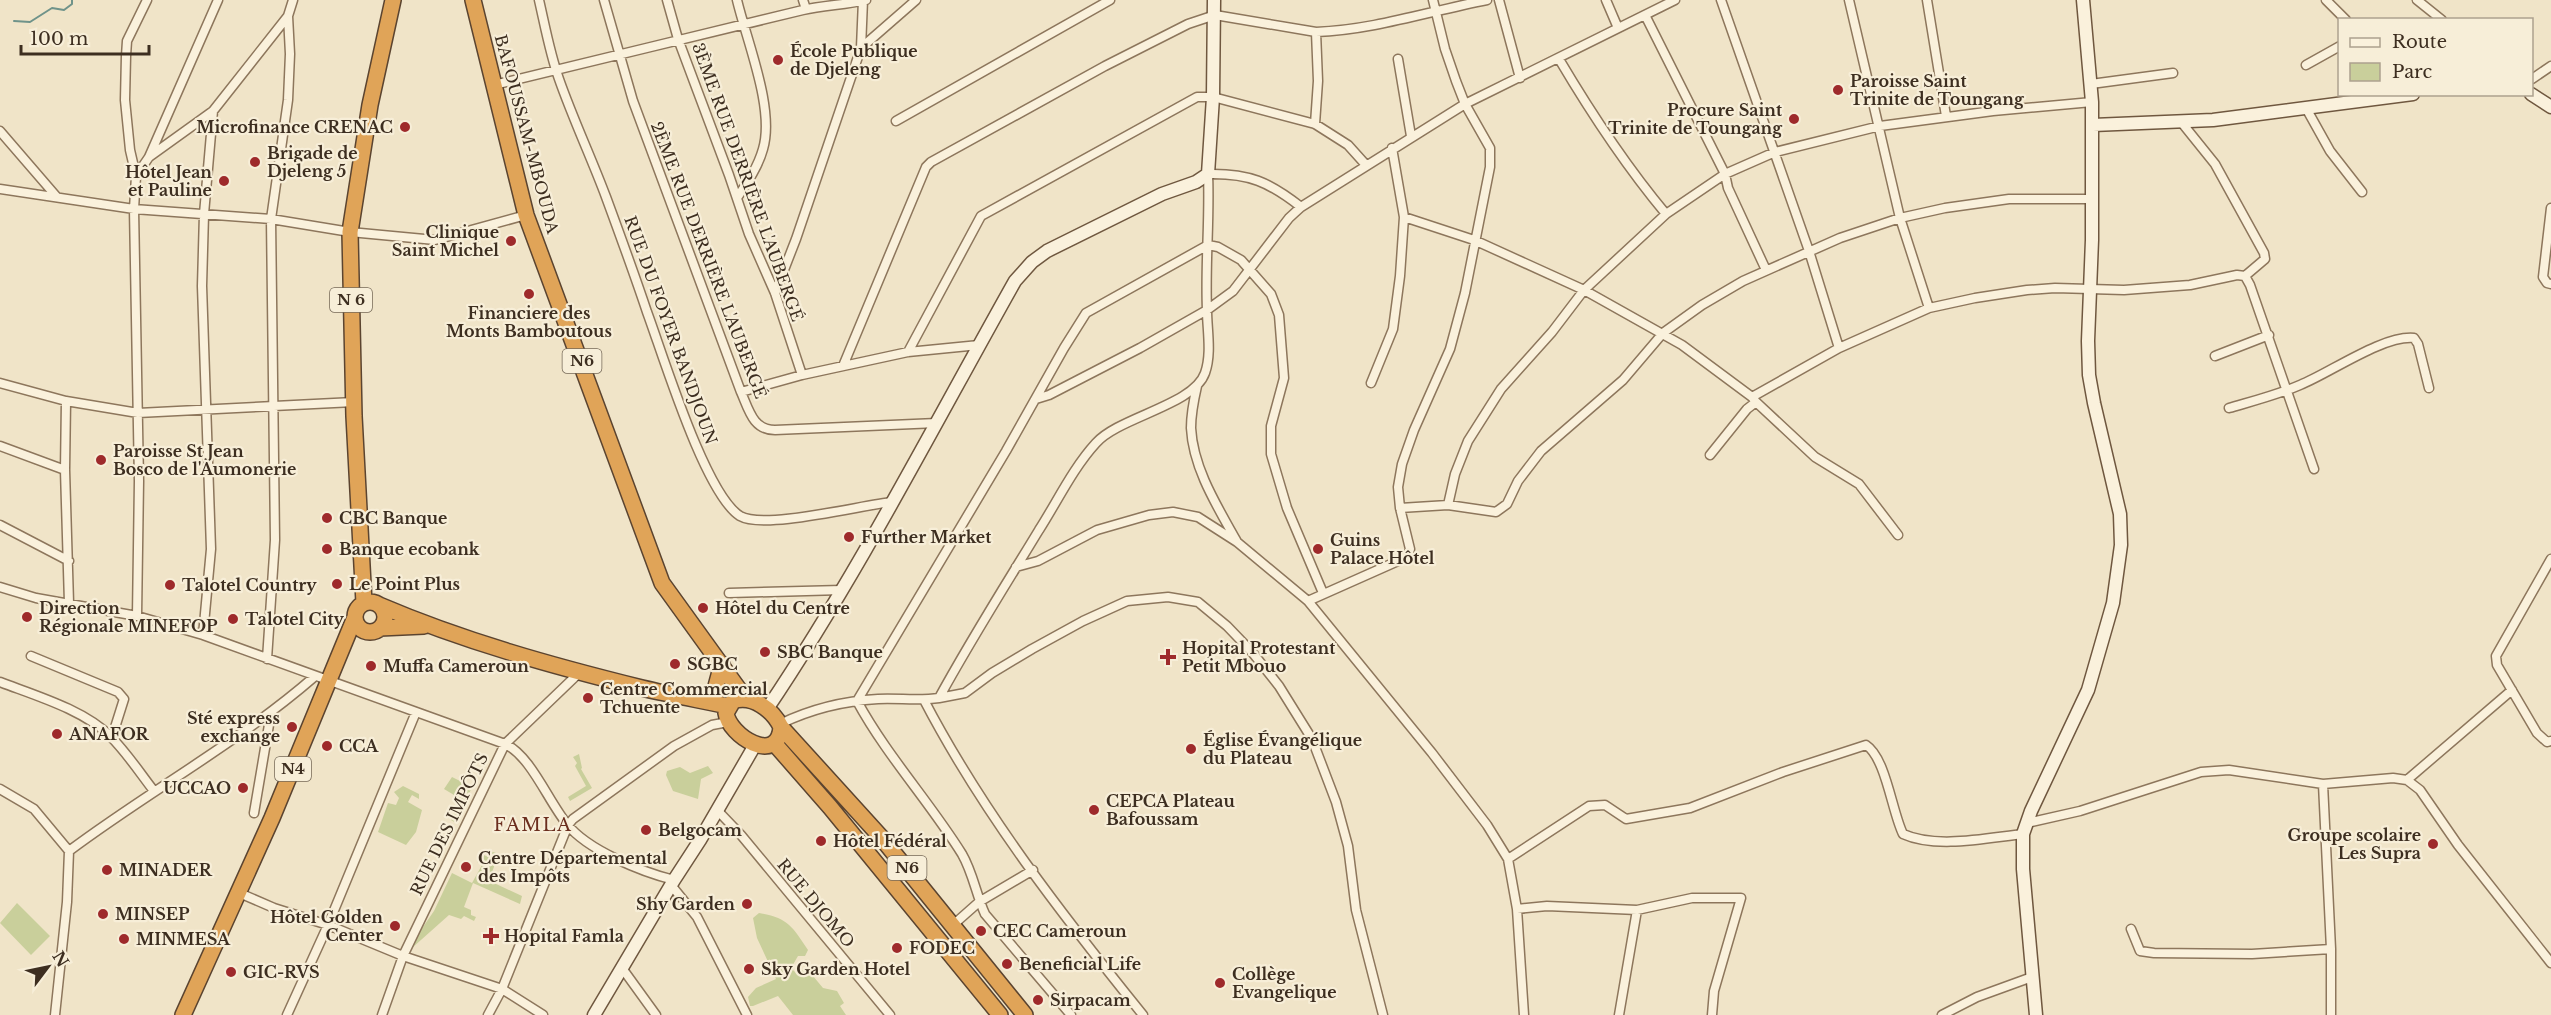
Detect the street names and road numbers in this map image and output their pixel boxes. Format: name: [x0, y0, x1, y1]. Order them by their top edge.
street label: BAFOUSSAM-MBOUDA: [491, 32, 563, 236]
street label: 3ÈME RUE DERRIÈRE L'AUBERGÉ: [688, 40, 808, 324]
street label: 2ÈME RUE DERRIÈRE L'AUBERGÉ: [647, 119, 771, 401]
street label: RUE DU FOYER BANDJOUN: [620, 213, 722, 447]
road number: N 6: [330, 288, 372, 312]
road number: N6: [562, 349, 602, 373]
street label: RUE DES IMPÔTS: [406, 750, 492, 898]
road number: N4: [275, 757, 311, 781]
street label: RUE DJOMO: [773, 855, 859, 951]
road number: N6: [888, 856, 926, 880]

